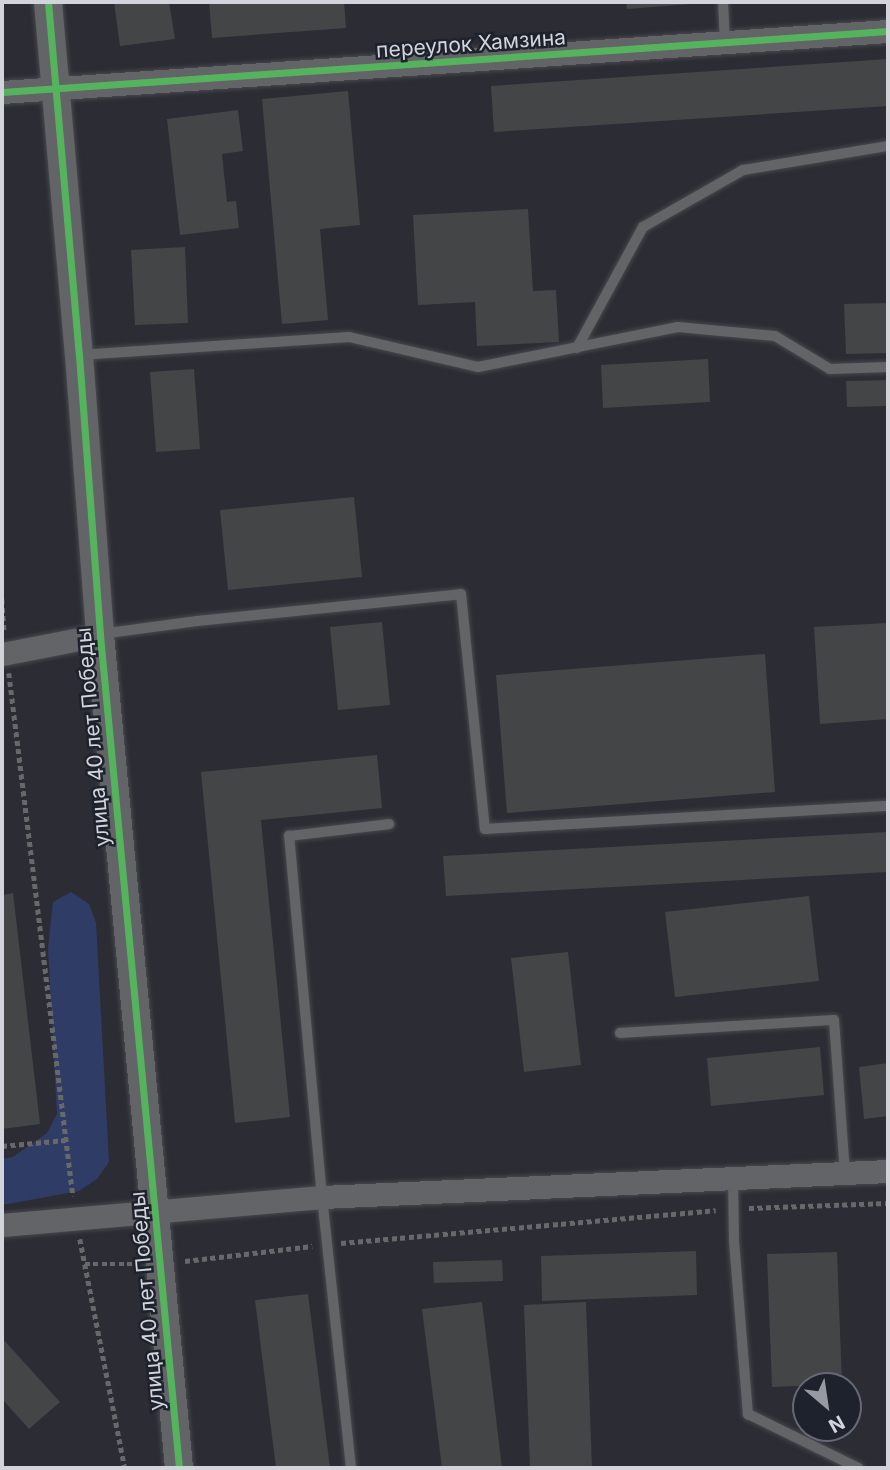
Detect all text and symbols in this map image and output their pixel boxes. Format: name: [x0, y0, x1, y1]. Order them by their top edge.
street label: переулок Хамзина: [375, 25, 567, 63]
street label: улица 40 лет Победы: [71, 626, 115, 848]
street label: улица 40 лет Победы: [125, 1190, 169, 1412]
north arrow: [792, 1372, 862, 1442]
text: N: [825, 1410, 848, 1438]

